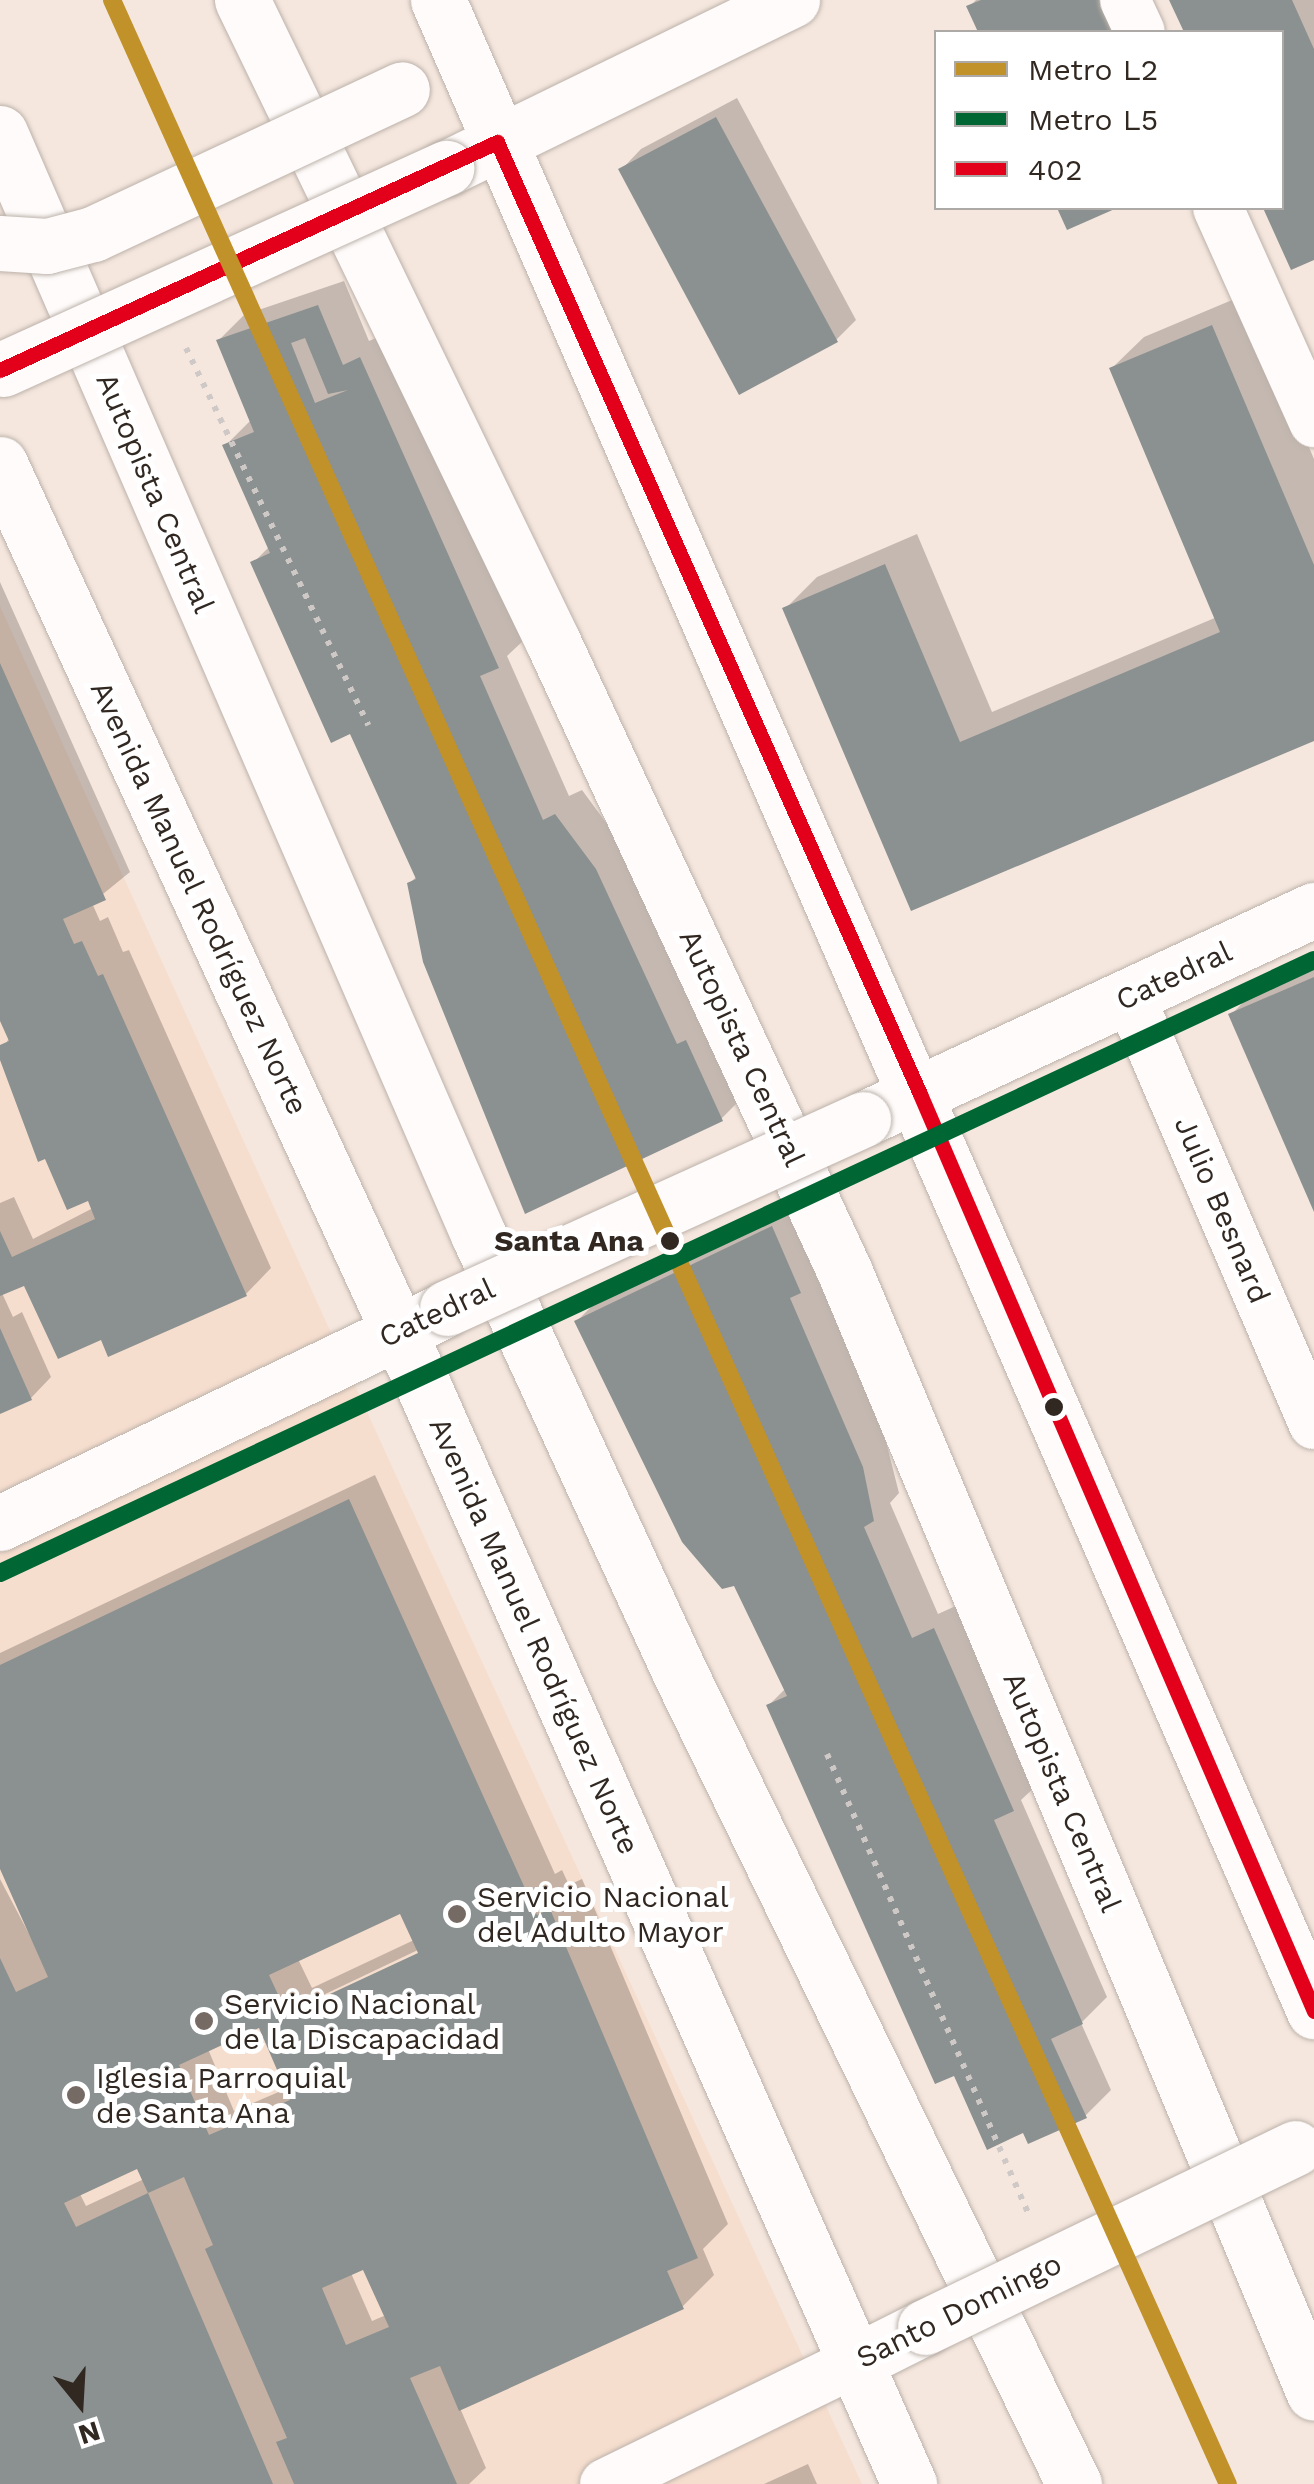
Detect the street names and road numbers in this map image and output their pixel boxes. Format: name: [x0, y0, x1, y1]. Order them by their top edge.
street label: Autopista Central: [88, 367, 222, 619]
street label: Avenida Manuel Rodríguez Norte: [82, 675, 316, 1121]
street label: Autopista Central: [671, 924, 813, 1172]
street label: Catedral: [1110, 934, 1238, 1018]
street label: Julio Besnard: [1166, 1111, 1278, 1309]
street label: Catedral: [373, 1271, 501, 1355]
street label: Avenida Manuel Rodríguez Norte: [421, 1411, 647, 1861]
street label: Autopista Central: [995, 1666, 1129, 1918]
street label: Santo Domingo: [851, 2246, 1067, 2376]

